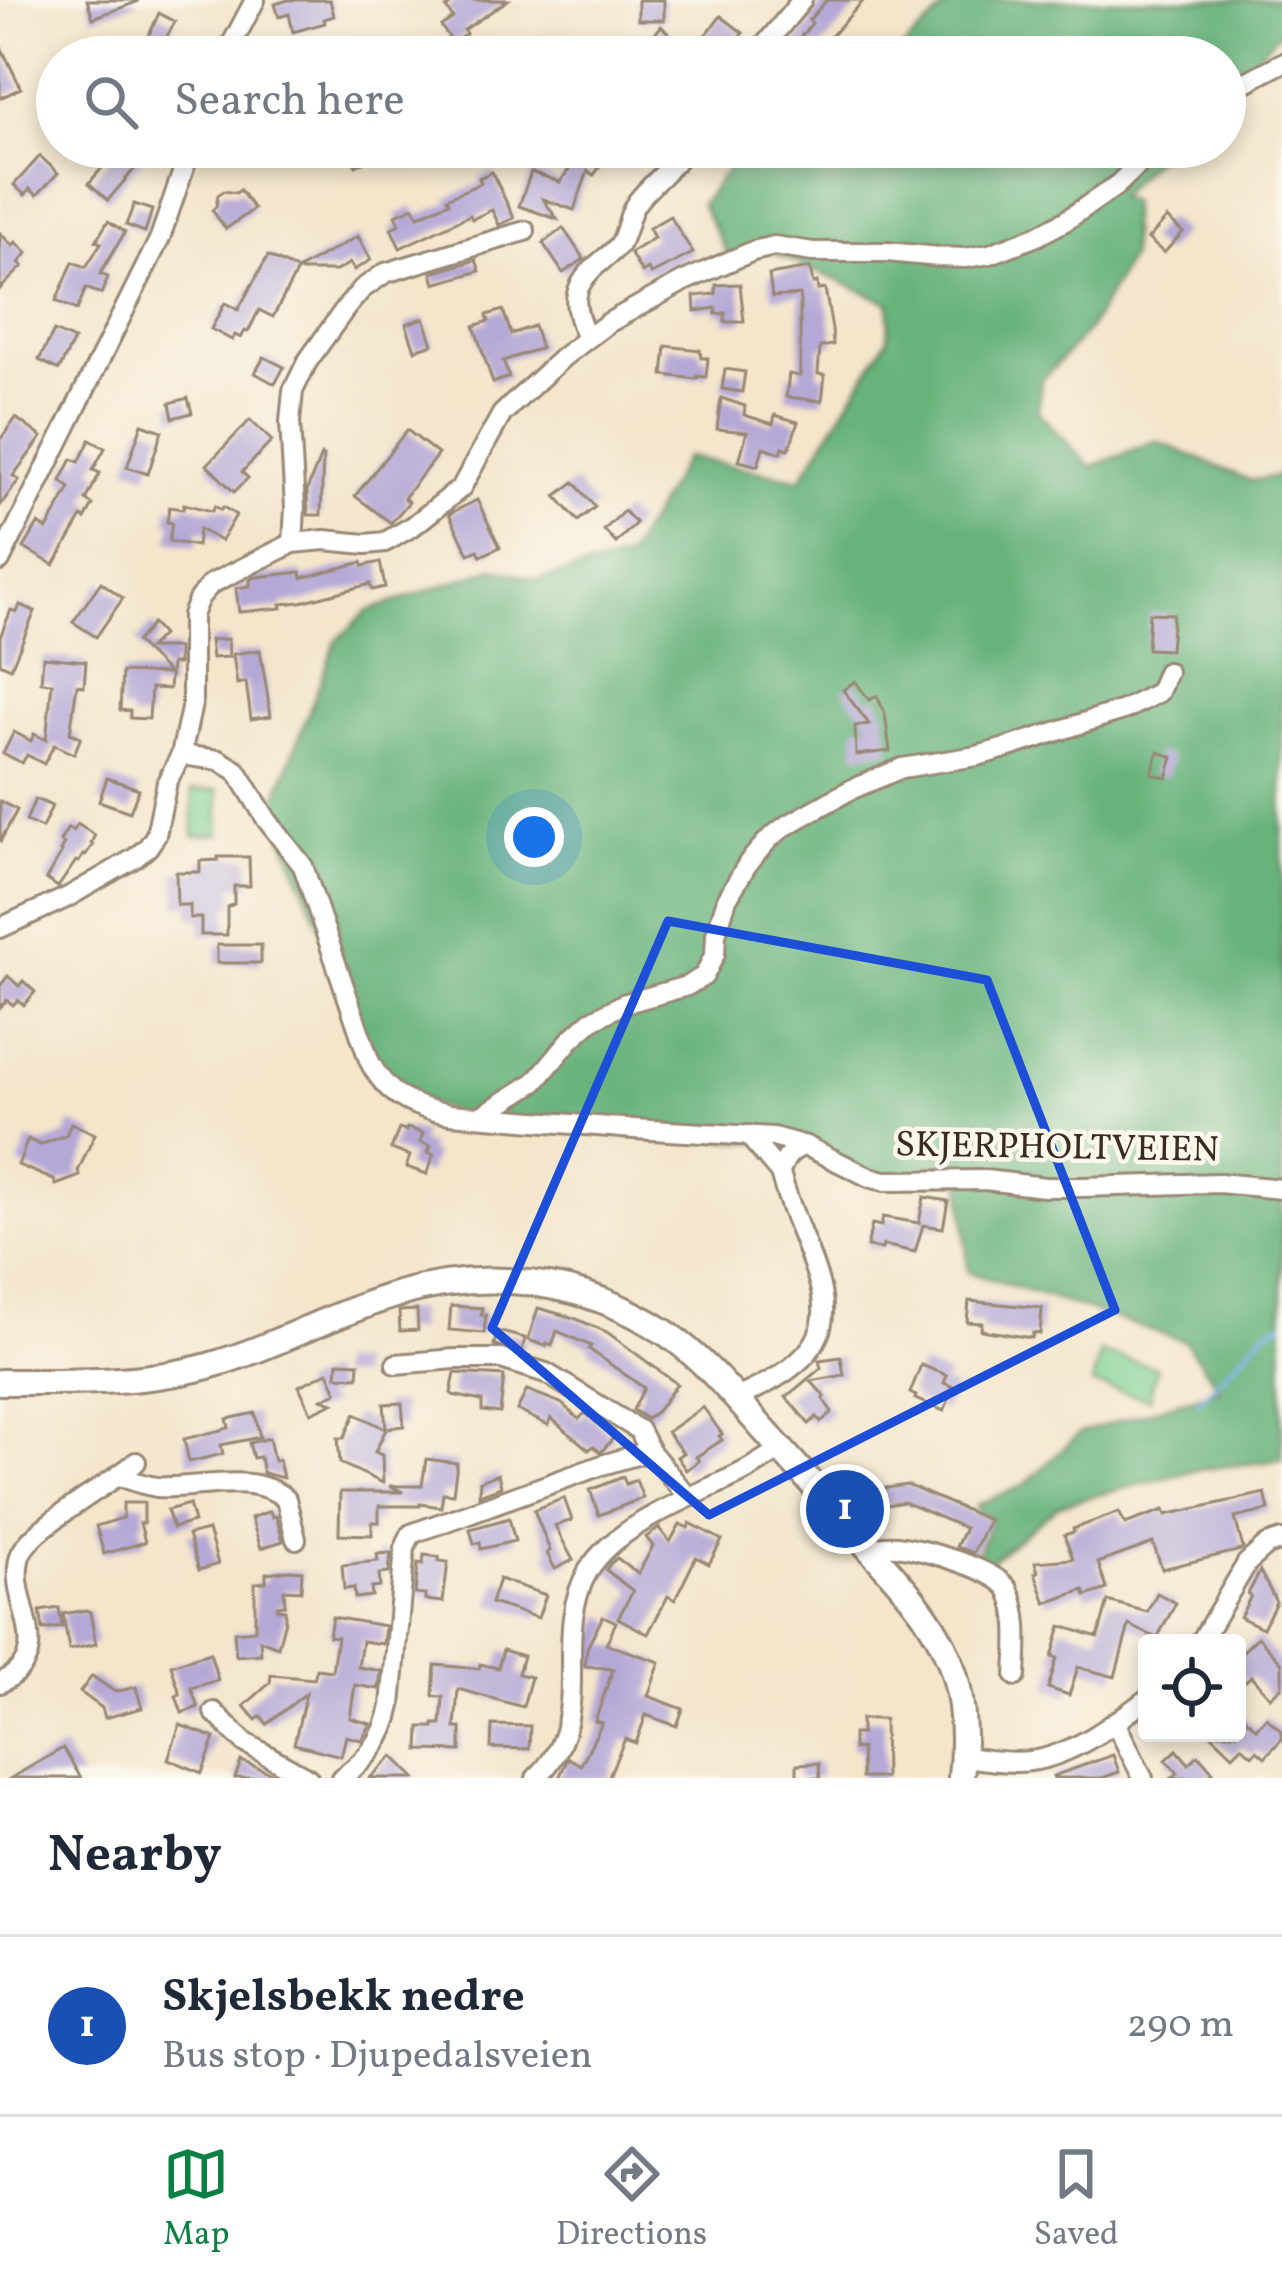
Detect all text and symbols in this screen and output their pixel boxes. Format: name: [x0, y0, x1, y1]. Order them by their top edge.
search box: [36, 36, 1246, 168]
icon: search: [78, 69, 144, 135]
text: Search here: [174, 71, 405, 134]
your location: [504, 807, 564, 867]
street label: SKJERPHOLTVEIEN: [895, 1121, 1219, 1177]
pin: 1: [806, 1464, 884, 1554]
map controls: [1138, 1634, 1246, 1742]
button: locate: [1138, 1634, 1246, 1742]
text: Nearby: [48, 1821, 222, 1892]
text: Skjelsbekk nedre: [162, 1967, 525, 2030]
text: 1: [79, 1999, 95, 2053]
text: 290 m: [1127, 1999, 1234, 2053]
text: Bus stop · Djupedalsveien: [162, 2030, 593, 2084]
tab: Map: [163, 2141, 229, 2259]
tab: Directions: [556, 2141, 707, 2259]
tab: Saved: [1034, 2141, 1119, 2259]

